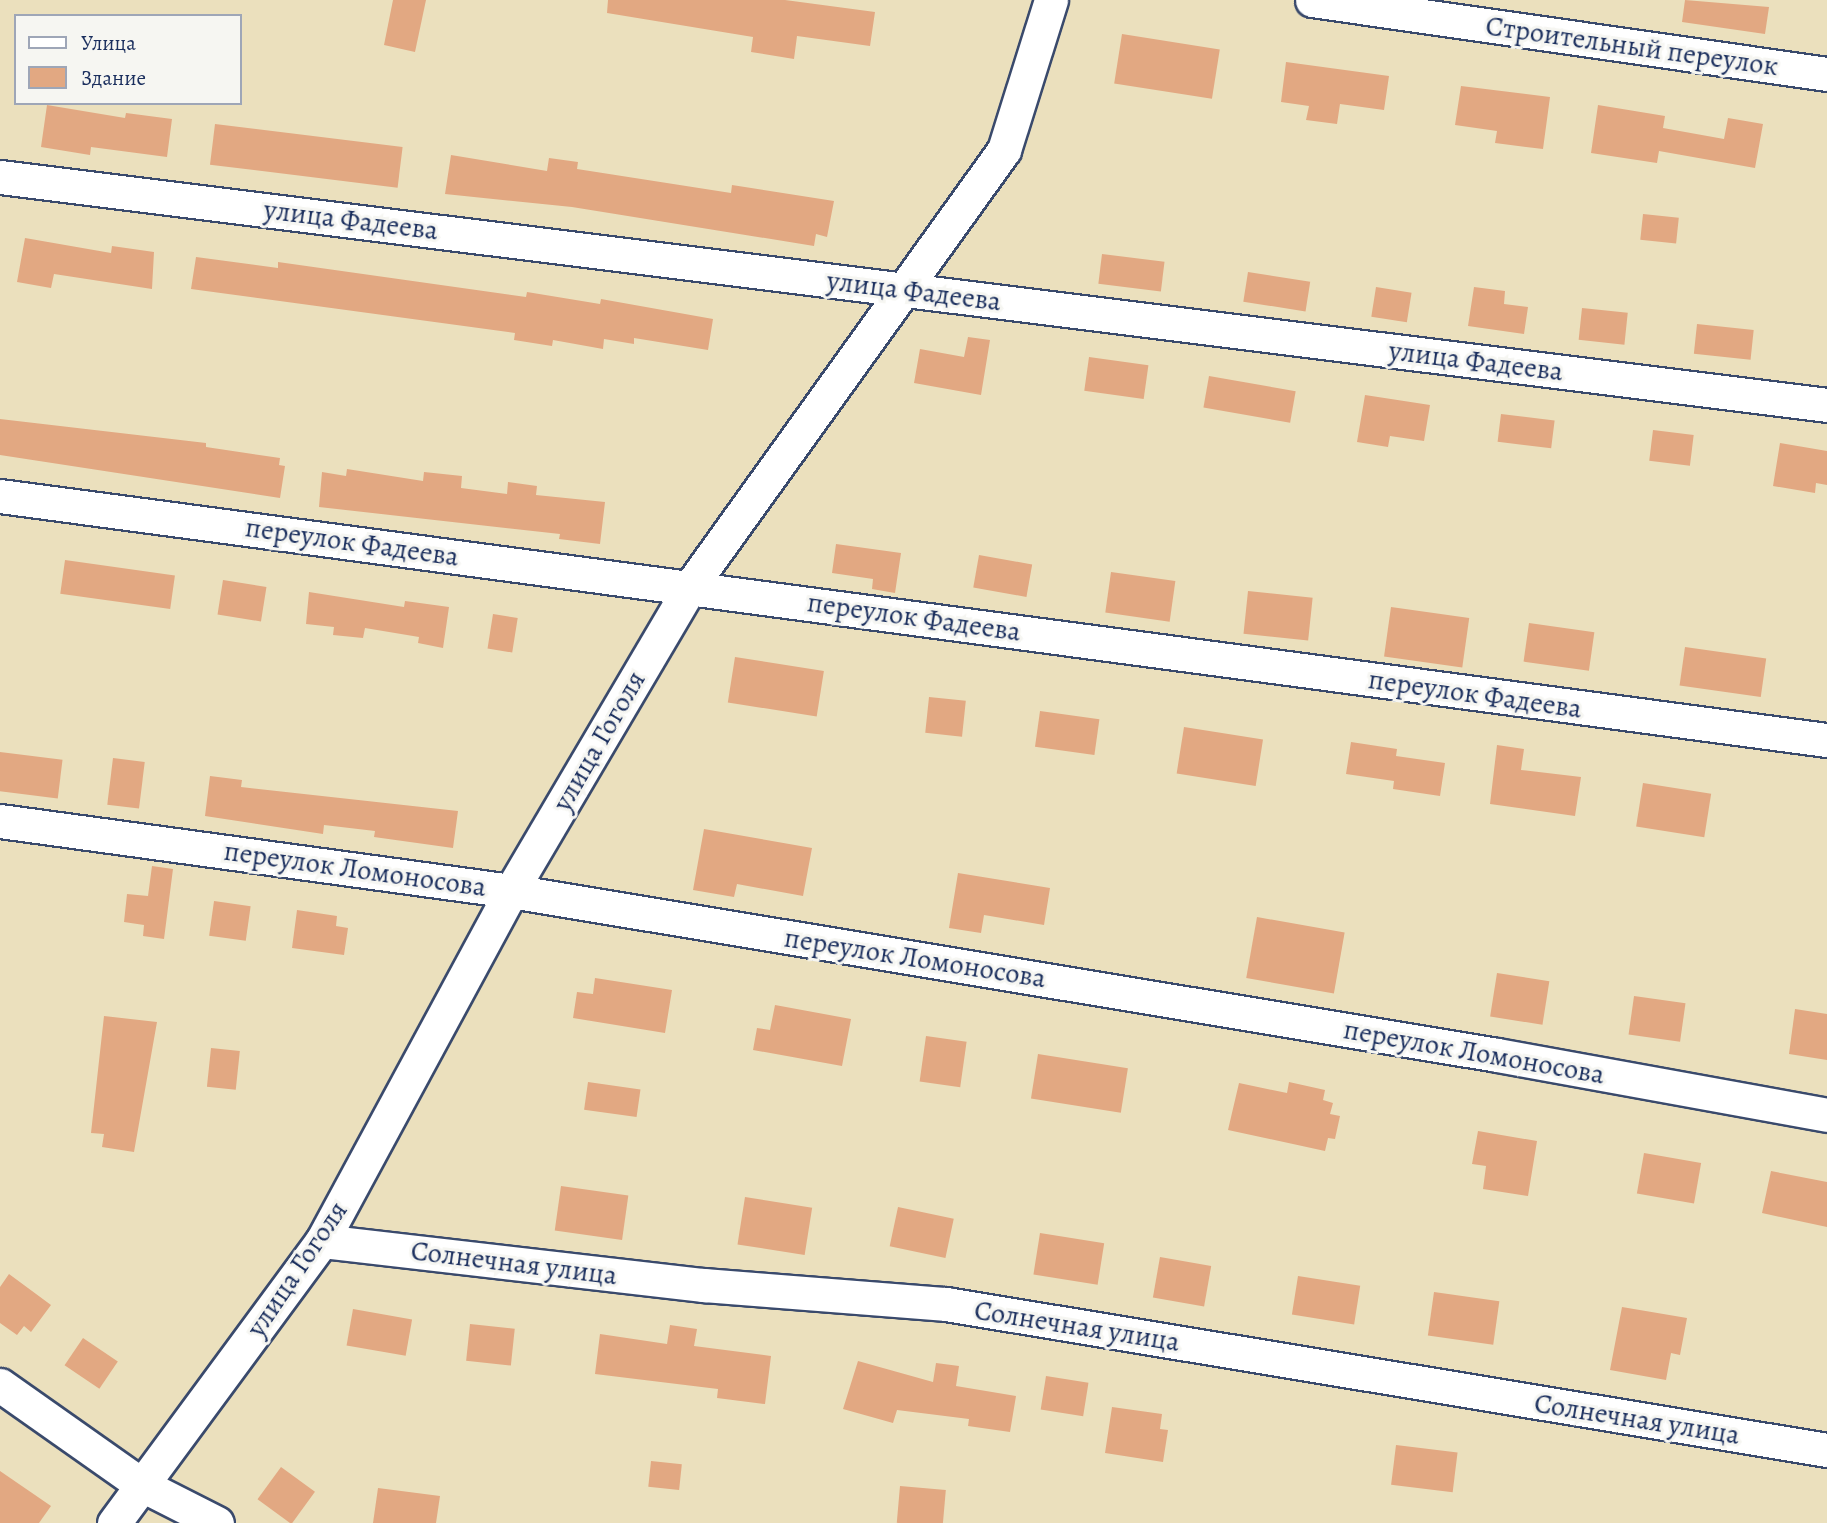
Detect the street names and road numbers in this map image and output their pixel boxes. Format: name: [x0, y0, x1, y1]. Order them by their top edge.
street label: Строительный переулок: [1484, 9, 1780, 83]
street label: улица Фадеева: [262, 193, 440, 247]
street label: улица Фадеева: [825, 264, 1003, 318]
street label: улица Фадеева: [1387, 334, 1565, 388]
street label: переулок Фадеева: [243, 510, 461, 574]
street label: переулок Фадеева: [805, 585, 1023, 649]
street label: переулок Фадеева: [1366, 662, 1584, 726]
street label: улица Гоголя: [545, 665, 653, 817]
street label: переулок Ломоносова: [222, 834, 488, 904]
street label: переулок Ломоносова: [782, 921, 1048, 995]
street label: переулок Ломоносова: [1341, 1013, 1607, 1091]
street label: улица Гоголя: [239, 1195, 355, 1343]
street label: Солнечная улица: [409, 1234, 619, 1292]
street label: Солнечная улица: [972, 1293, 1182, 1359]
street label: Солнечная улица: [1532, 1386, 1742, 1452]

